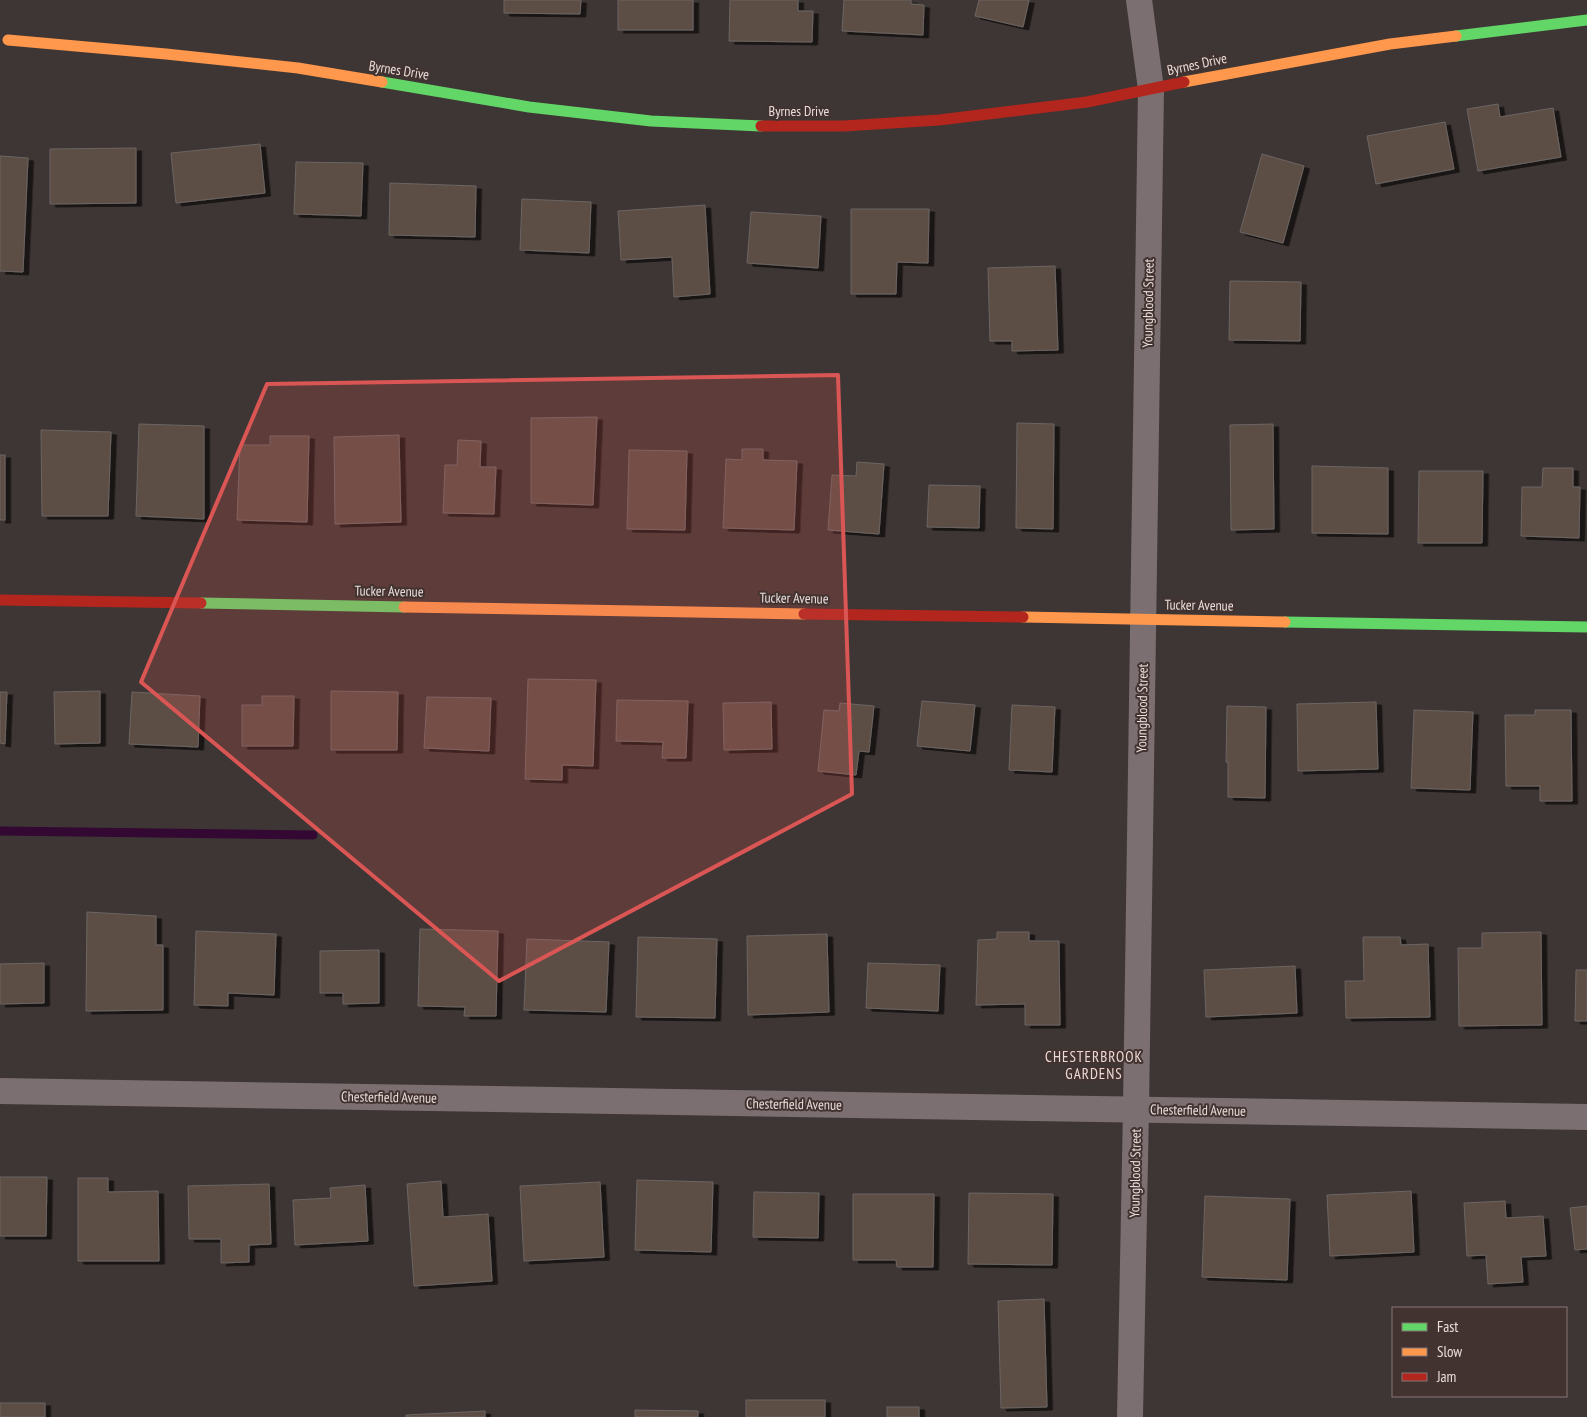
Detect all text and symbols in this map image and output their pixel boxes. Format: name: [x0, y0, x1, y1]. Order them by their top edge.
street label: Byrnes Drive: [1165, 49, 1229, 79]
street label: Byrnes Drive: [368, 56, 431, 84]
street label: Byrnes Drive: [769, 102, 830, 120]
street label: Youngblood Street: [1138, 258, 1158, 348]
street label: Tucker Avenue: [354, 581, 424, 601]
street label: Tucker Avenue: [759, 588, 829, 608]
street label: Tucker Avenue: [1164, 595, 1234, 615]
street label: Youngblood Street: [1132, 663, 1152, 753]
district label: CHESTERBROOK GARDENS: [1045, 1047, 1143, 1083]
street label: Chesterfield Avenue: [341, 1087, 437, 1107]
street label: Chesterfield Avenue: [746, 1094, 842, 1114]
street label: Chesterfield Avenue: [1150, 1100, 1246, 1120]
street label: Youngblood Street: [1125, 1128, 1145, 1218]
legend: [1392, 1307, 1567, 1397]
text: Fast: [1437, 1317, 1458, 1336]
text: Slow: [1437, 1342, 1462, 1361]
text: Jam: [1436, 1367, 1456, 1386]

